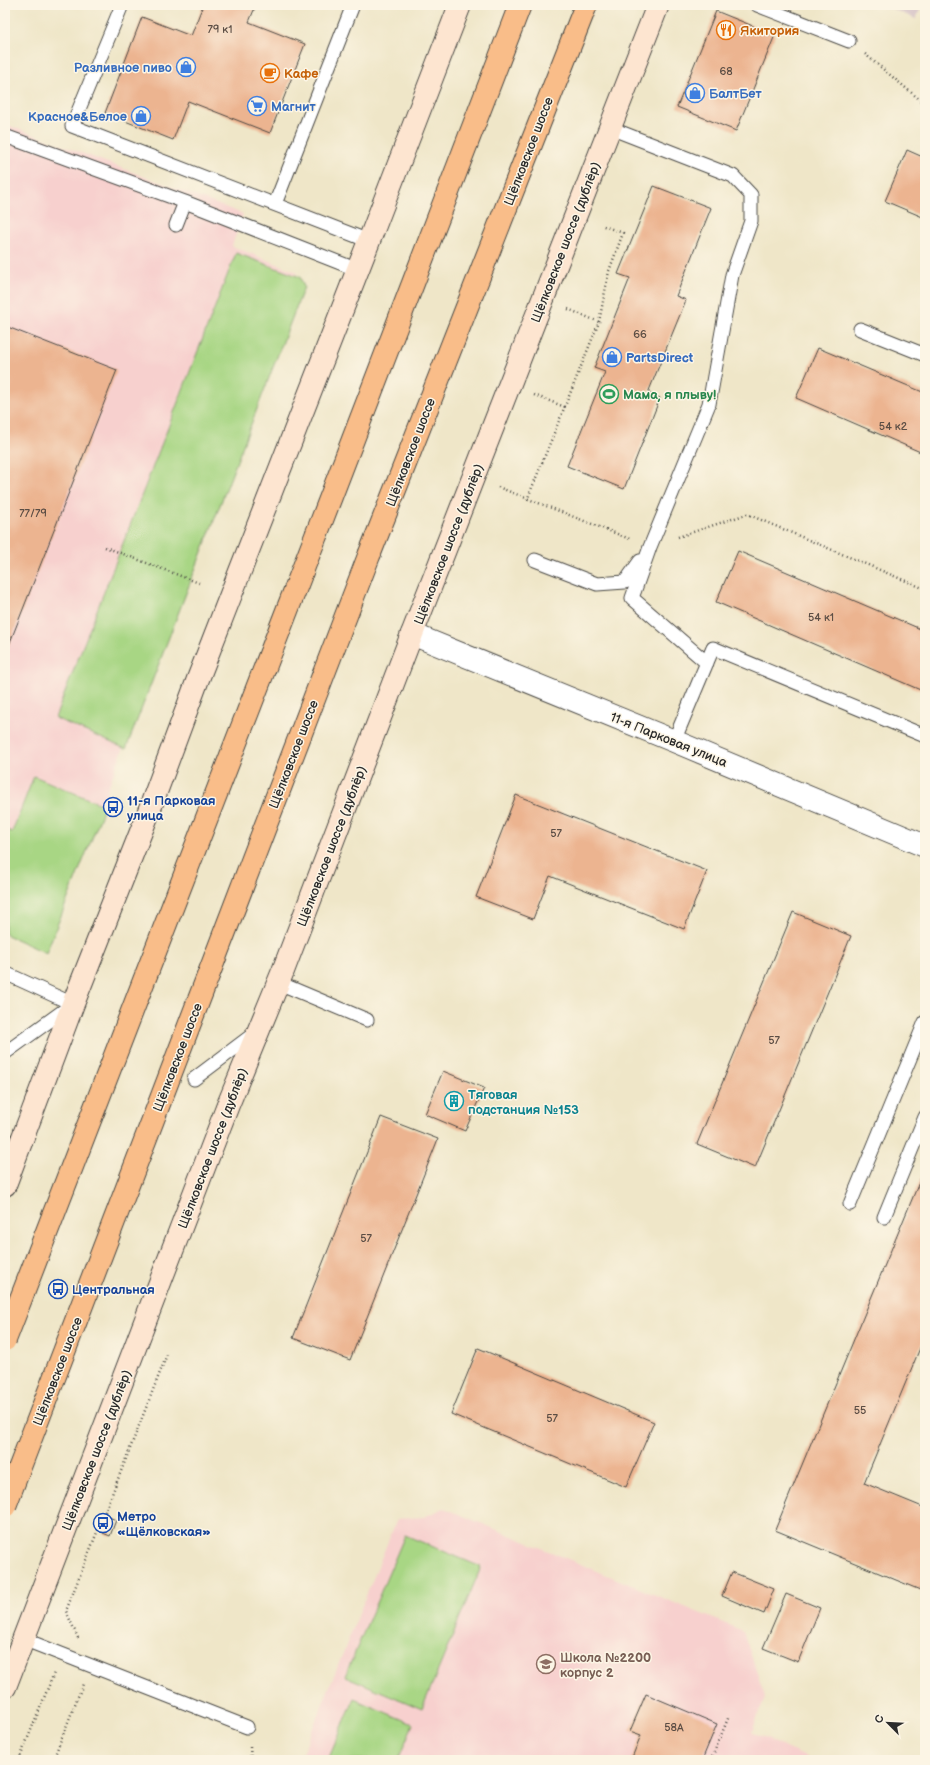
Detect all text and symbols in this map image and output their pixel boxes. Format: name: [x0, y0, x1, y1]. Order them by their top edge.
restaurant icon: Якитория: [715, 19, 737, 41]
house number: 79 к1: [208, 23, 232, 36]
place label: Якитория: [740, 23, 799, 39]
shop icon: Разливное пиво: [175, 56, 197, 78]
place label: Разливное пиво: [74, 60, 172, 76]
cafe icon: Кафе: [259, 62, 281, 84]
house number: 68: [719, 65, 733, 78]
place label: Кафе: [284, 66, 319, 82]
shop icon: БалтБет: [684, 82, 706, 104]
place label: БалтБет: [709, 86, 763, 102]
supermarket icon: Магнит: [246, 95, 268, 117]
street label: Щёлковское шоссе: [501, 95, 557, 208]
place label: Магнит: [271, 99, 316, 115]
shop icon: Красное&Белое: [130, 105, 152, 127]
place label: Красное&Белое: [28, 109, 127, 125]
street label: Щёлковское шоссе (дублёр): [528, 160, 604, 325]
house number: 66: [633, 328, 647, 341]
shop icon: PartsDirect: [601, 346, 623, 368]
place label: PartsDirect: [626, 350, 694, 366]
sports icon: Мама, я плыву!: [598, 383, 620, 405]
place label: Мама, я плыву!: [623, 387, 716, 403]
street label: Щёлковское шоссе: [383, 396, 439, 509]
house number: 54 к2: [879, 420, 908, 433]
street label: Щёлковское шоссе (дублёр): [411, 462, 487, 627]
house number: 77/79: [19, 507, 47, 520]
house number: 54 к1: [808, 611, 834, 624]
street label: Щёлковское шоссе: [266, 698, 322, 811]
street label: 11-я Парковая улица: [608, 709, 730, 771]
street label: Щёлковское шоссе (дублёр): [294, 764, 370, 929]
place label: 11-я Парковая улица: [127, 793, 216, 824]
bus stop icon: 11-я Парковая улица: [102, 796, 124, 818]
house number: 57: [550, 827, 562, 840]
street label: Щёлковское шоссе: [150, 1001, 206, 1114]
house number: 57: [768, 1034, 780, 1047]
street label: Щёлковское шоссе (дублёр): [175, 1066, 251, 1231]
place label: Тяговая подстанция №153: [468, 1087, 579, 1118]
building icon: Тяговая подстанция №153: [443, 1090, 465, 1112]
house number: 57: [360, 1232, 372, 1245]
bus stop icon: Центральная: [47, 1278, 69, 1300]
place label: Центральная: [72, 1282, 155, 1298]
street label: Щёлковское шоссе: [30, 1315, 86, 1428]
street label: Щёлковское шоссе (дублёр): [59, 1368, 135, 1533]
house number: 55: [854, 1404, 866, 1417]
house number: 57: [546, 1412, 558, 1425]
place label: Метро «Щёлковская»: [117, 1509, 211, 1540]
bus stop icon: Метро «Щёлковская»: [92, 1512, 114, 1534]
place label: Школа №2200 корпус 2: [560, 1650, 651, 1681]
school or university icon: Школа №2200 корпус 2: [535, 1653, 557, 1675]
north arrow: [868, 1703, 908, 1743]
text: С: [872, 1713, 887, 1725]
house number: 58А: [664, 1721, 684, 1734]

